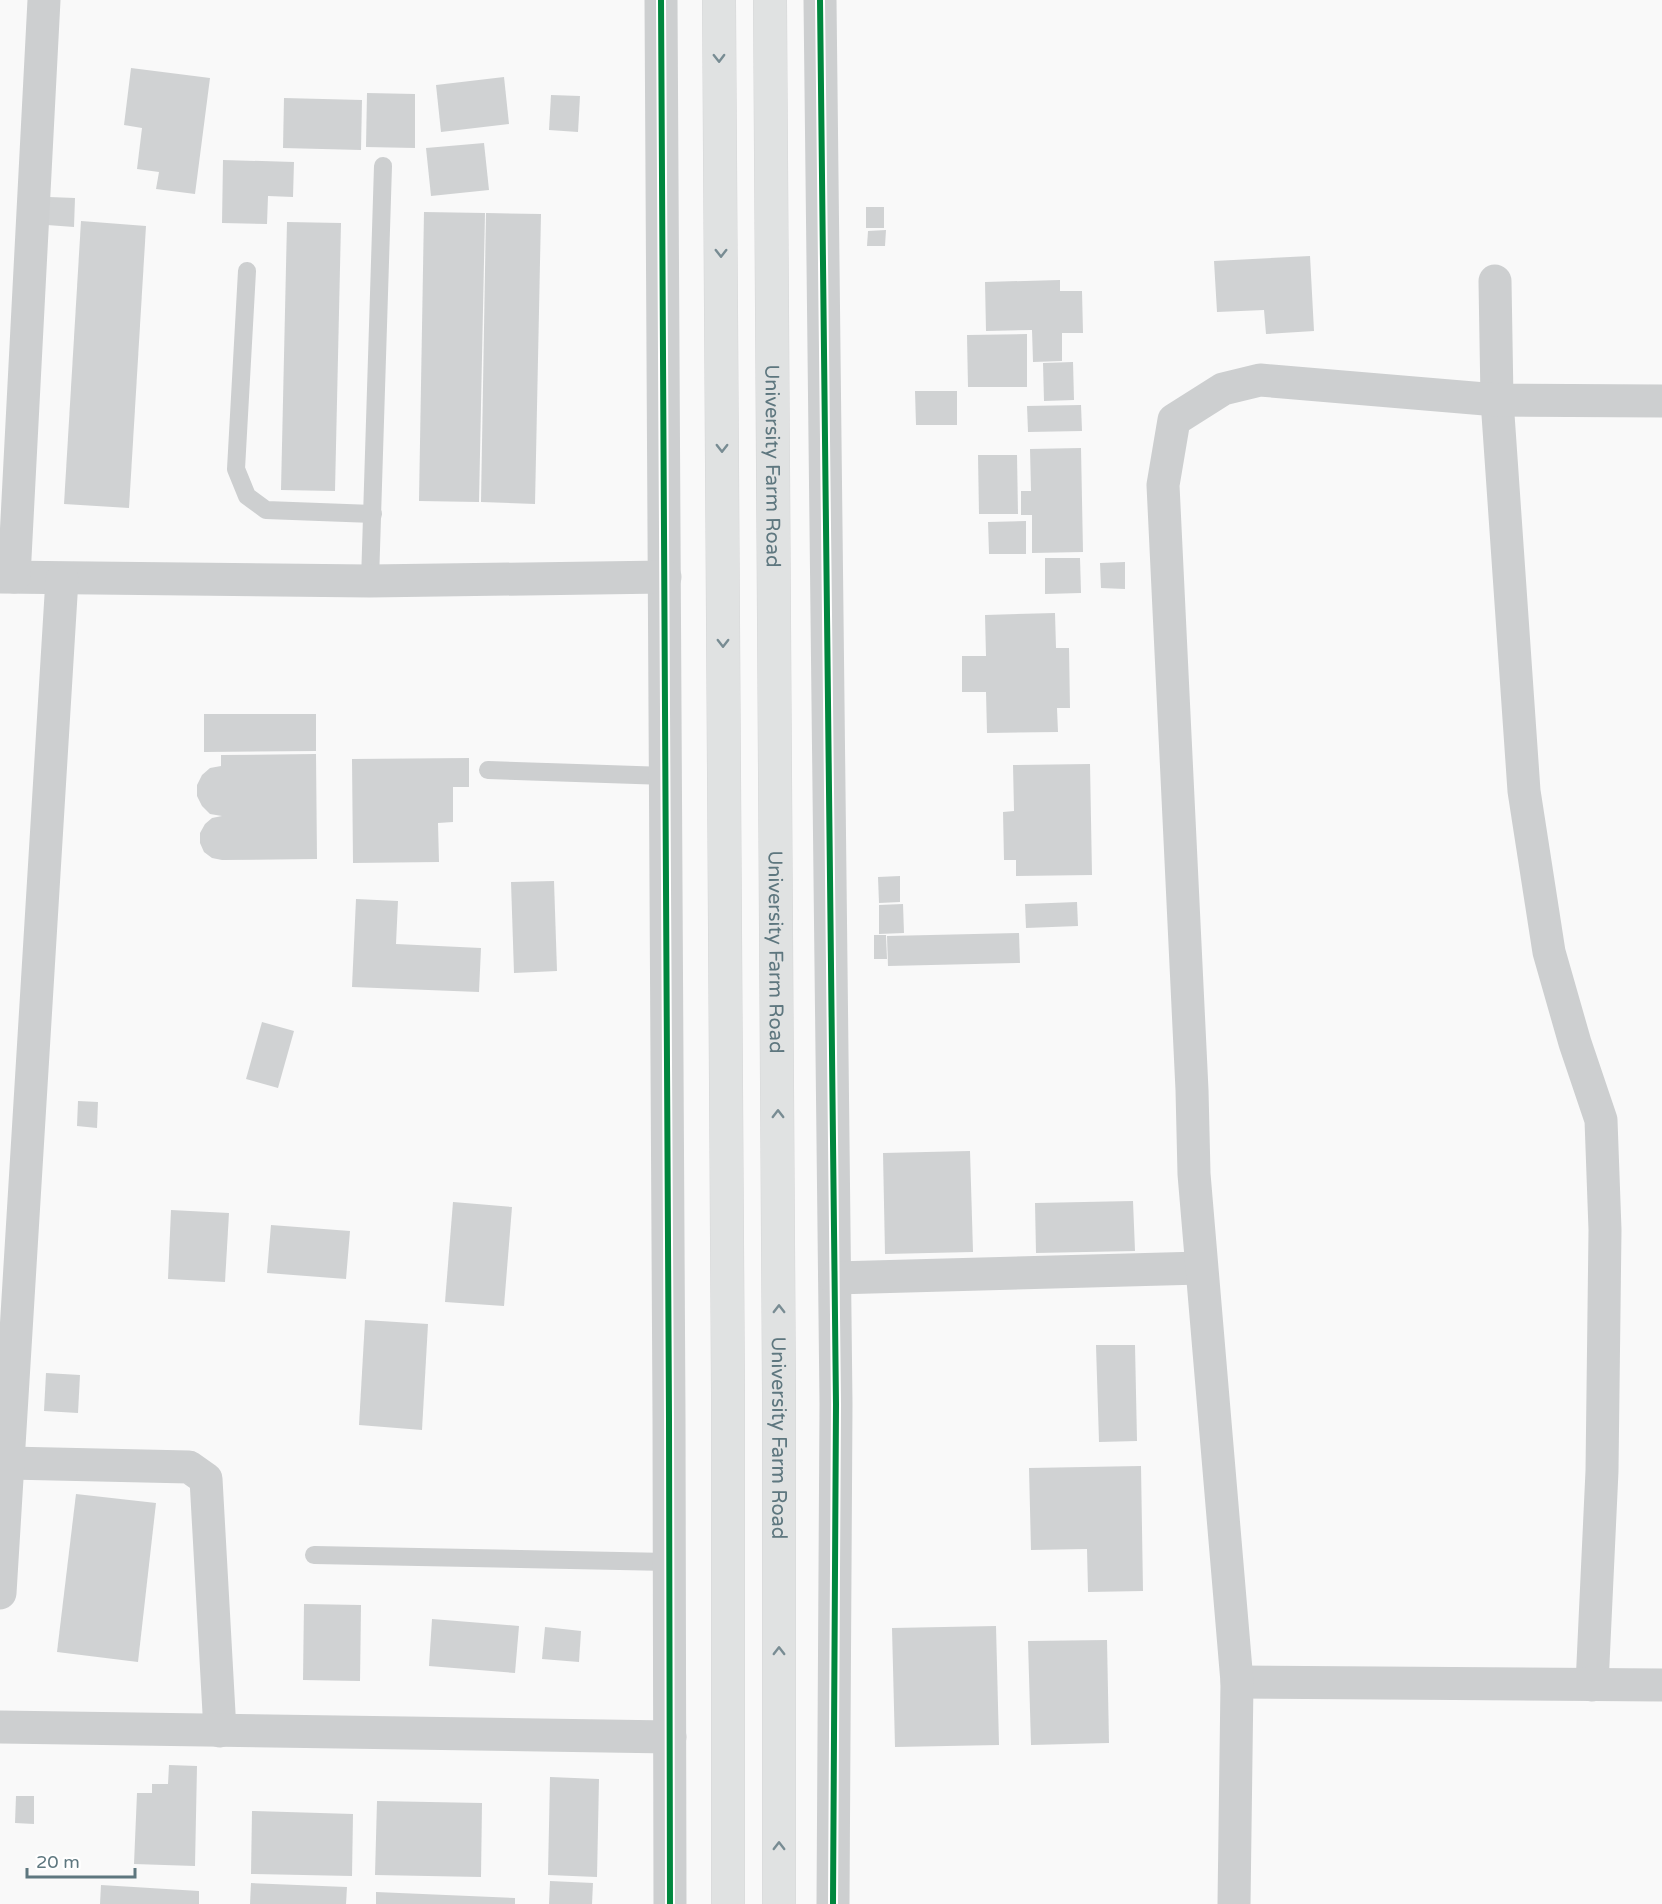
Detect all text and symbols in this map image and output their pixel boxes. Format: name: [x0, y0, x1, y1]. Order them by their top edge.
one-way arrow: [713, 54, 725, 63]
one-way arrow: [715, 249, 727, 258]
street label: University Farm Road: [759, 364, 785, 568]
one-way arrow: [716, 444, 728, 453]
one-way arrow: [717, 639, 730, 648]
street label: University Farm Road: [762, 850, 788, 1054]
one-way arrow: [771, 1109, 784, 1118]
one-way arrow: [773, 1304, 785, 1313]
street label: University Farm Road: [766, 1336, 790, 1539]
one-way arrow: [773, 1646, 785, 1655]
scale bar: [27, 1841, 135, 1879]
one-way arrow: [773, 1841, 785, 1850]
text: 20 m: [36, 1851, 80, 1873]

